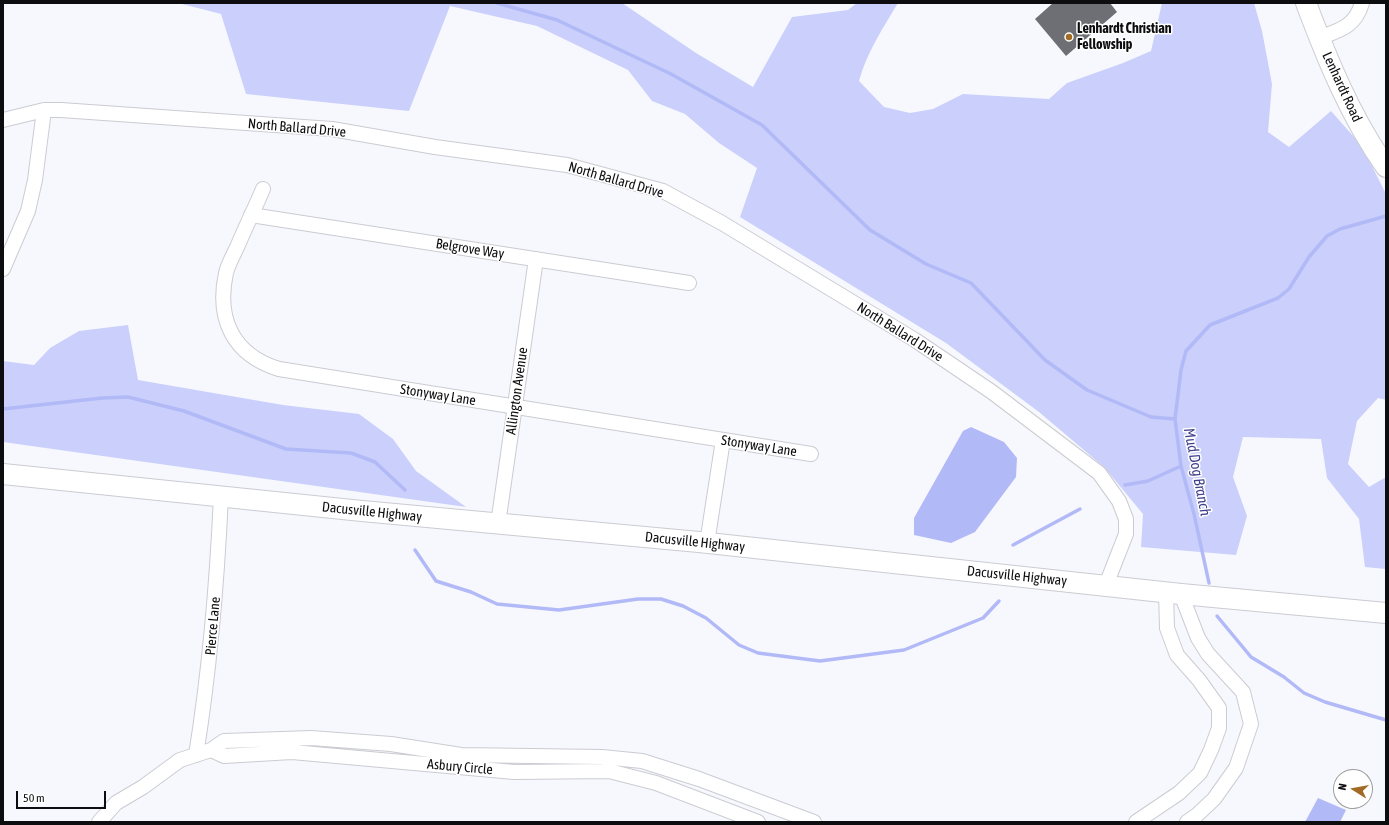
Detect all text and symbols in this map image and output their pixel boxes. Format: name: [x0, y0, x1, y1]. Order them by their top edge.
place label: Lenhardt Christian Fellowship: [1077, 21, 1172, 54]
marker: Lenhardt Christian Fellowship: [1064, 32, 1074, 42]
street label: Lenhardt Road: [1318, 49, 1366, 125]
street label: North Ballard Drive: [247, 115, 347, 141]
street label: North Ballard Drive: [566, 158, 666, 202]
street label: Belgrove Way: [435, 235, 505, 263]
street label: North Ballard Drive: [854, 299, 946, 365]
street label: Allington Avenue: [503, 346, 531, 436]
street label: Stonyway Lane: [399, 381, 477, 409]
water label: Mud Dog Branch: [1180, 427, 1214, 517]
street label: Stonyway Lane: [720, 432, 798, 460]
street label: Dacusville Highway: [321, 498, 423, 526]
street label: Dacusville Highway: [644, 528, 746, 556]
street label: Dacusville Highway: [966, 562, 1068, 590]
street label: Pierce Lane: [202, 596, 224, 656]
street label: Asbury Circle: [427, 756, 493, 778]
north arrow: [1333, 769, 1373, 809]
scale bar: [18, 783, 108, 809]
text: N: [1336, 783, 1349, 791]
text: 50 m: [23, 791, 45, 805]

